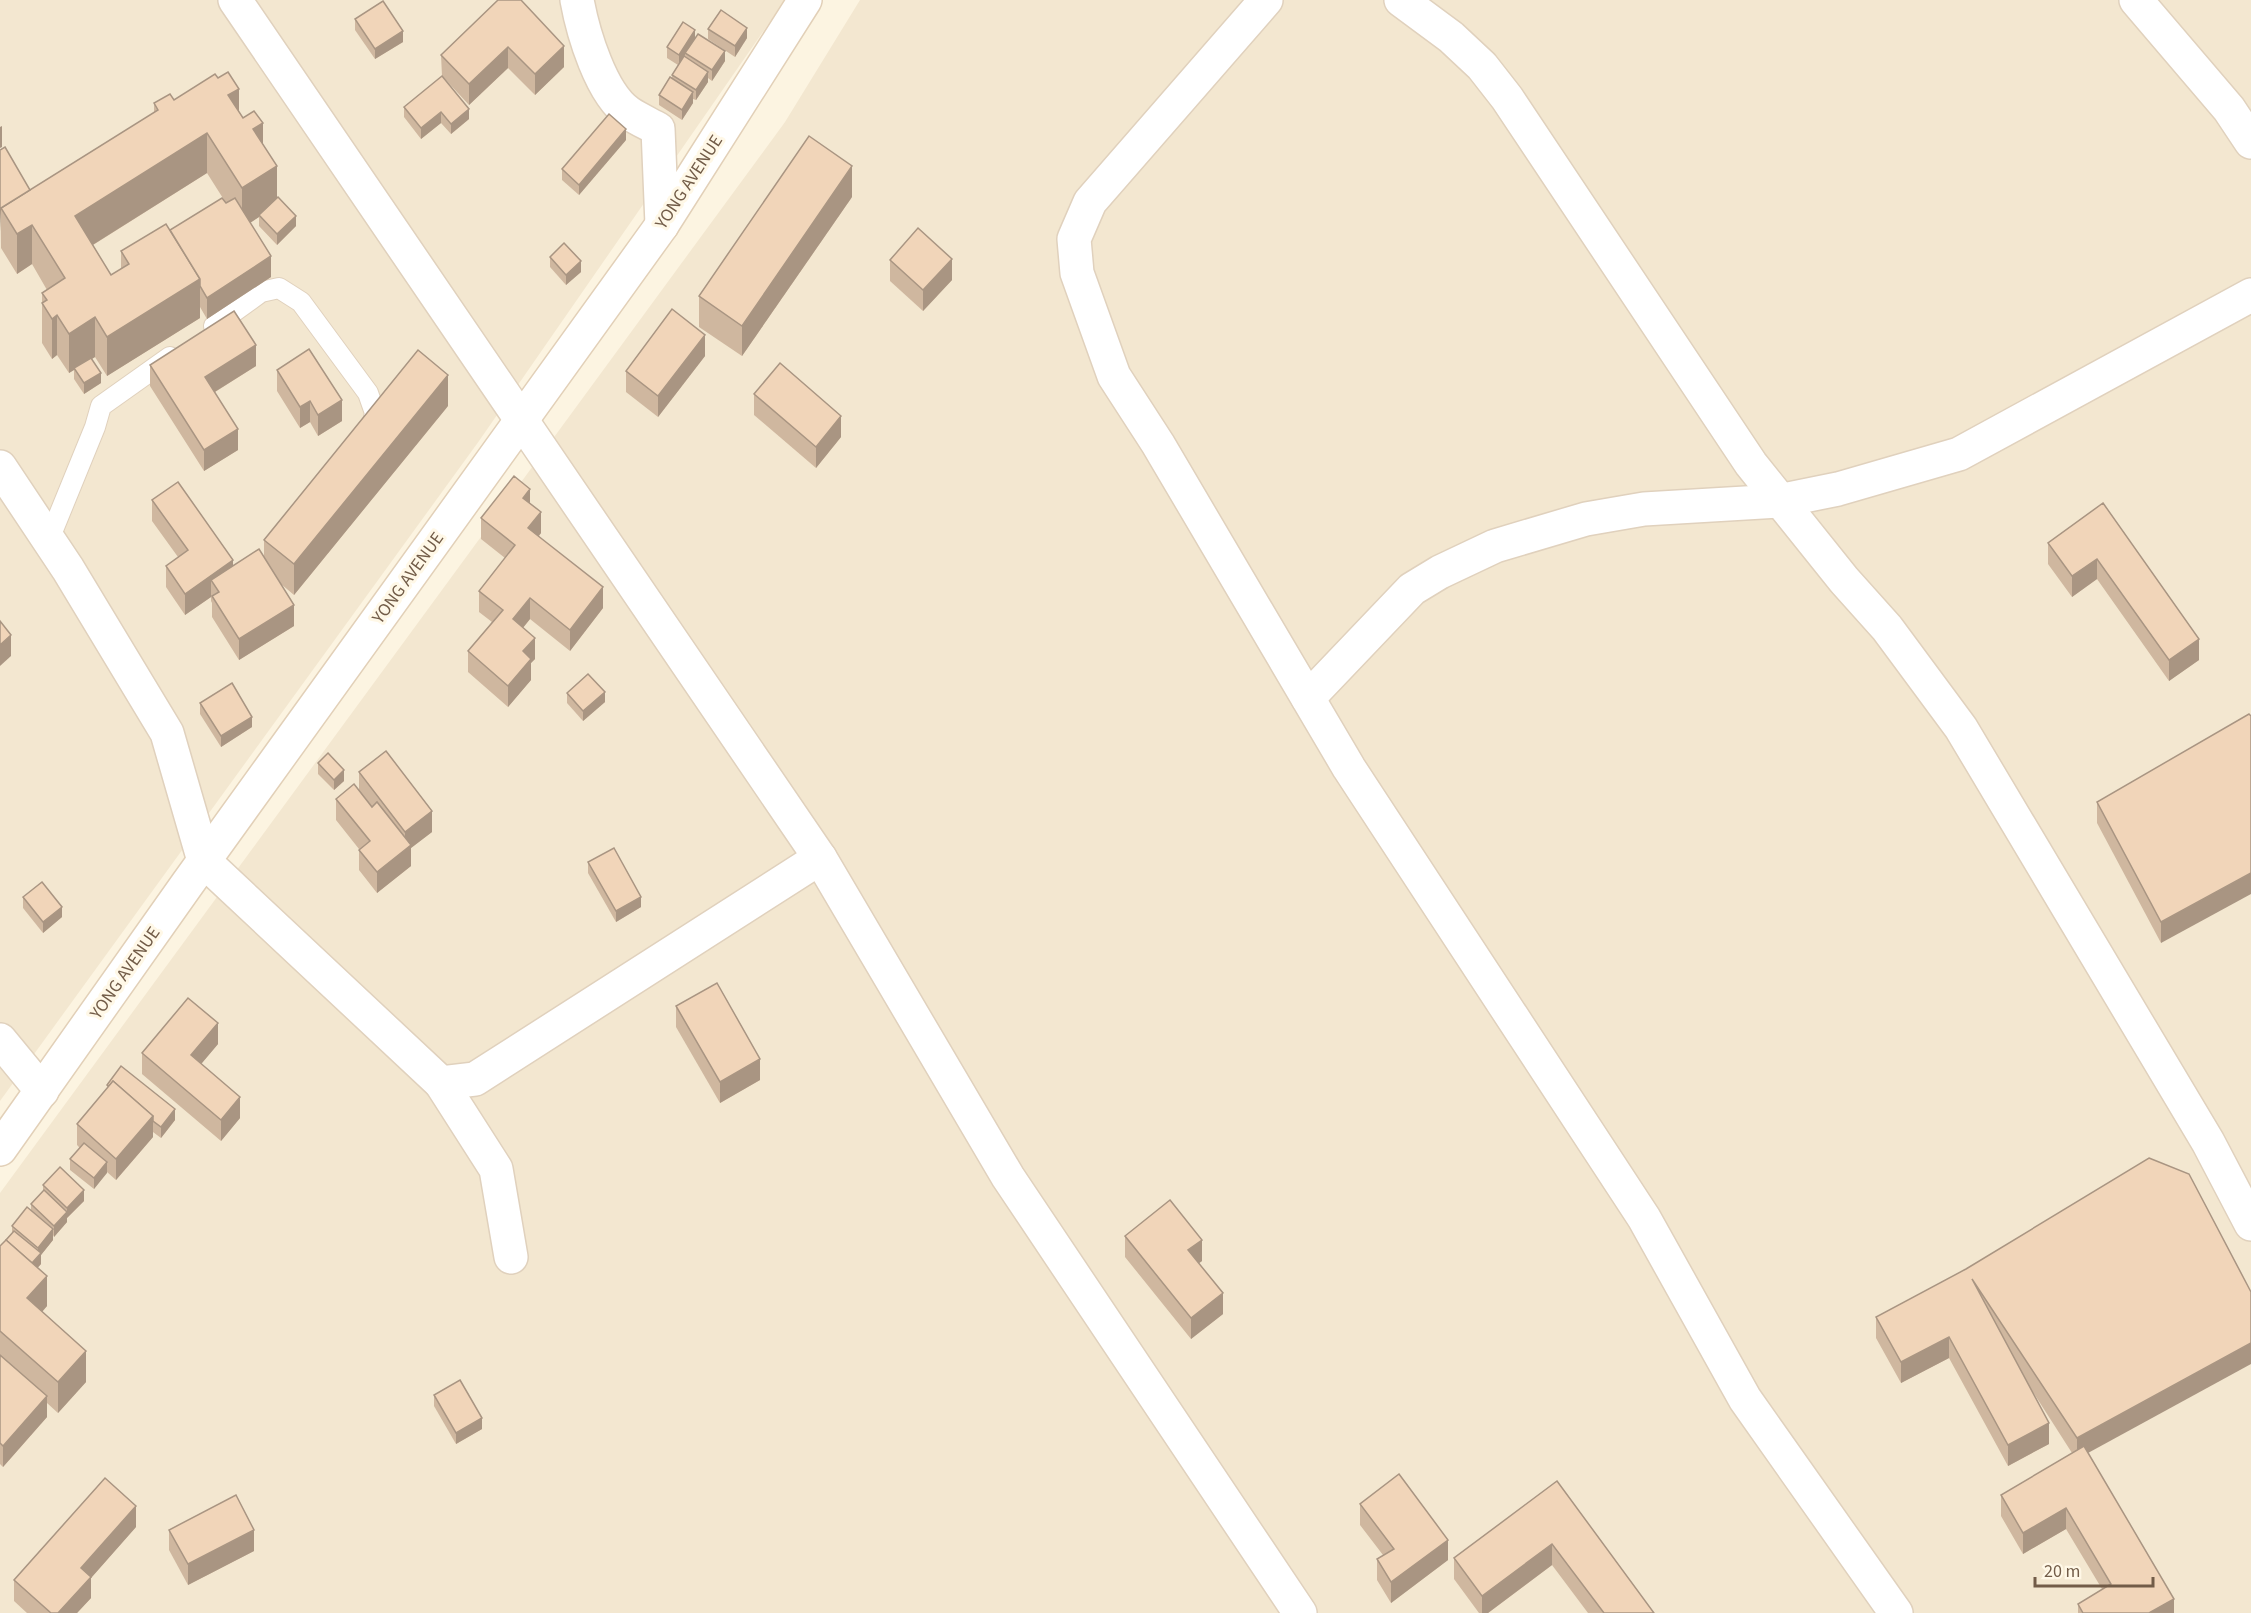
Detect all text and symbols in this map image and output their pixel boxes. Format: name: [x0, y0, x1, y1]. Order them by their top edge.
street label: YONG AVENUE: [649, 130, 729, 235]
street label: YONG AVENUE: [366, 527, 450, 630]
street label: YONG AVENUE: [83, 922, 166, 1025]
scale bar: [2035, 1550, 2154, 1588]
text: 20 m: [2044, 1559, 2080, 1584]

